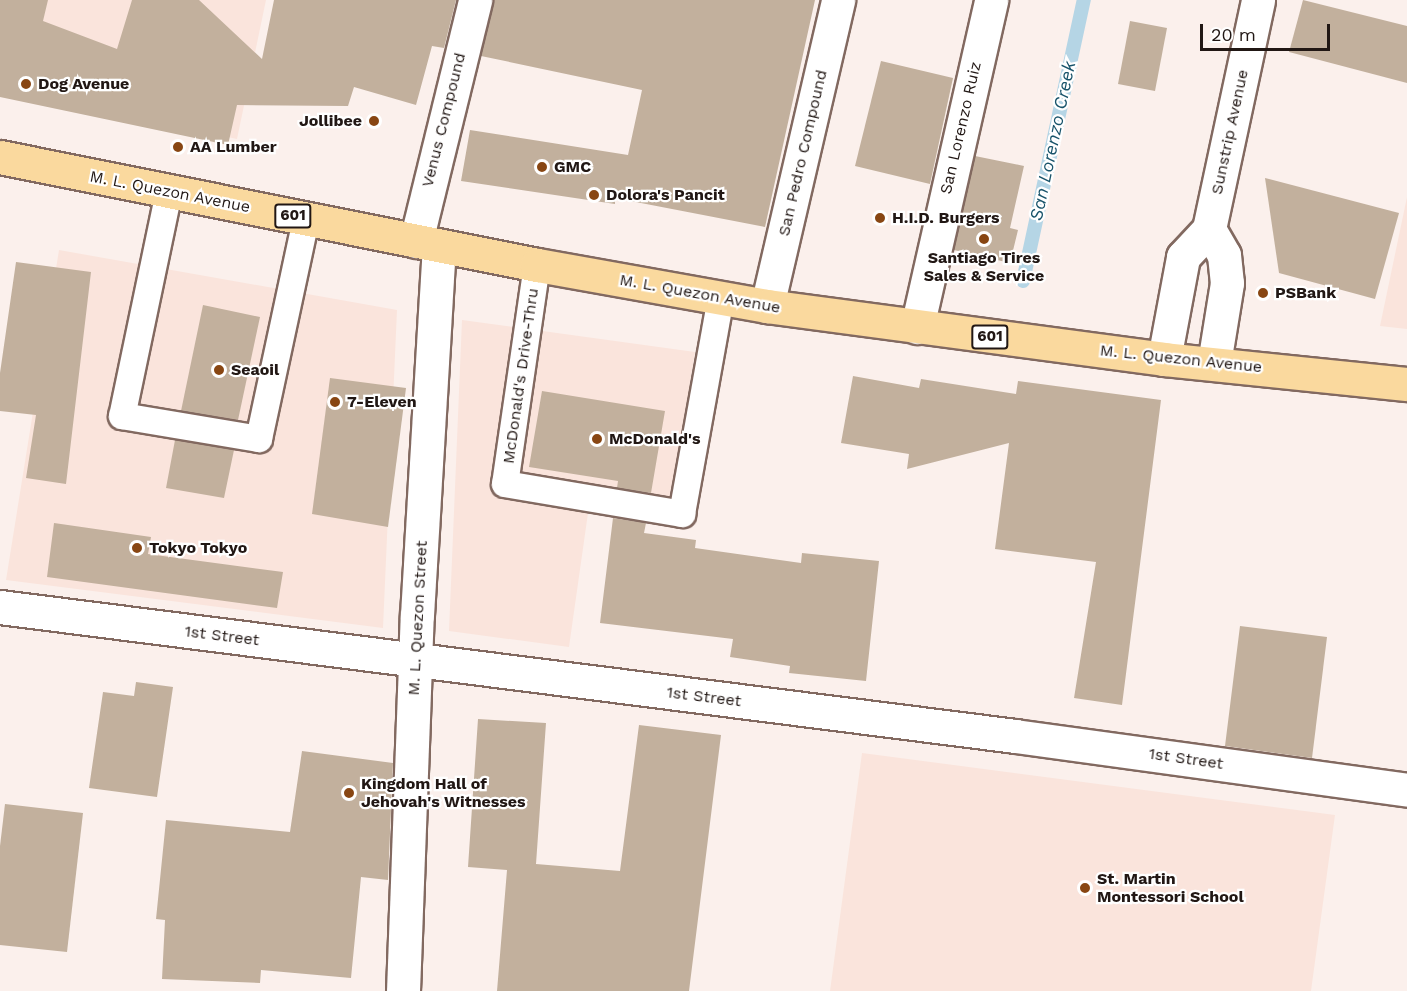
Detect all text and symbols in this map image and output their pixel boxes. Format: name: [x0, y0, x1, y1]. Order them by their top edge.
scale bar: [1203, 12, 1334, 50]
text: 20 m: [1211, 24, 1256, 45]
street label: Venus Compound: [418, 51, 470, 189]
water label: San Lorenzo Creek: [1026, 59, 1080, 223]
street label: San Lorenzo Ruiz: [936, 60, 986, 196]
street label: Sunstrip Avenue: [1207, 67, 1253, 197]
street label: San Pedro Compound: [775, 68, 831, 238]
place label: Dog Avenue: [38, 74, 130, 94]
marker: Dog Avenue: [19, 77, 33, 91]
place label: Jollibee: [299, 111, 362, 131]
marker: Jollibee: [367, 114, 381, 128]
place label: AA Lumber: [190, 137, 277, 157]
marker: AA Lumber: [171, 140, 185, 154]
place label: GMC: [554, 157, 591, 177]
marker: GMC: [535, 160, 549, 174]
street label: M. L. Quezon Avenue: [88, 167, 252, 217]
place label: Dolora's Pancit: [606, 185, 725, 205]
marker: Dolora's Pancit: [587, 188, 601, 202]
road number: 601: [274, 204, 312, 228]
place label: H.I.D. Burgers: [892, 208, 1000, 228]
marker: H.I.D. Burgers: [873, 211, 887, 225]
marker: Santiago Tires Sales & Service: [977, 232, 991, 246]
place label: Santiago Tires Sales & Service: [924, 248, 1044, 286]
street label: M. L. Quezon Avenue: [618, 270, 782, 318]
place label: PSBank: [1275, 283, 1336, 303]
marker: PSBank: [1256, 286, 1270, 300]
street label: McDonald's Drive-Thru: [499, 287, 543, 465]
road number: 601: [970, 325, 1010, 349]
street label: M. L. Quezon Avenue: [1099, 341, 1263, 377]
place label: Seaoil: [231, 360, 279, 380]
marker: Seaoil: [212, 363, 226, 377]
place label: 7-Eleven: [347, 392, 417, 412]
marker: 7-Eleven: [328, 395, 342, 409]
place label: McDonald's: [609, 429, 701, 449]
marker: McDonald's: [590, 432, 604, 446]
place label: Tokyo Tokyo: [149, 538, 247, 558]
street label: M. L. Quezon Street: [404, 540, 432, 696]
marker: Tokyo Tokyo: [130, 541, 144, 555]
street label: 1st Street: [184, 622, 260, 650]
street label: 1st Street: [666, 683, 742, 711]
street label: 1st Street: [1148, 744, 1224, 774]
place label: Kingdom Hall of Jehovah's Witnesses: [361, 774, 526, 812]
marker: Kingdom Hall of Jehovah's Witnesses: [342, 786, 356, 800]
place label: St. Martin Montessori School: [1097, 869, 1244, 907]
marker: St. Martin Montessori School: [1078, 881, 1092, 895]

